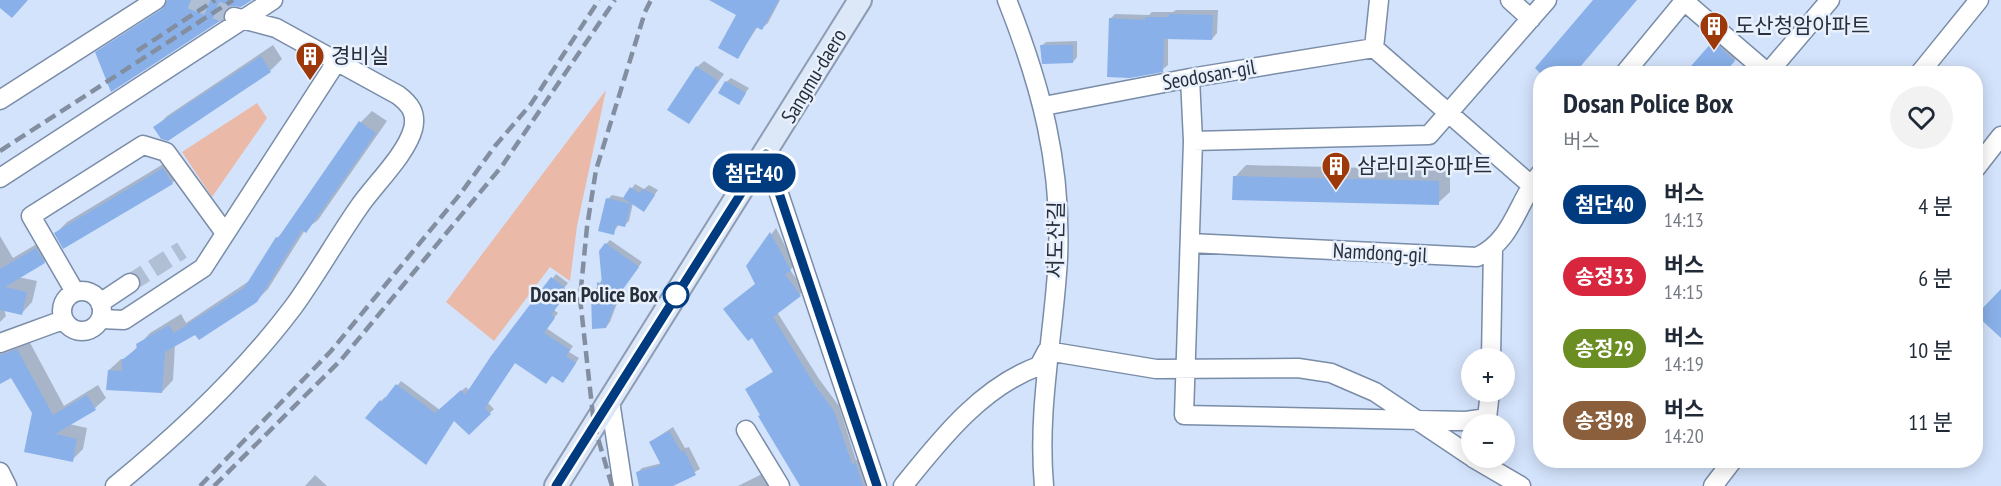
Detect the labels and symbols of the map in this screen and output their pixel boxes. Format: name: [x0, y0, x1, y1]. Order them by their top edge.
building icon: 도산청암아파트: [1698, 10, 1730, 52]
place label: 도산청암아파트: [1735, 12, 1870, 39]
street label: Sangmu-daero: [775, 24, 852, 128]
building icon: 경비실: [294, 40, 326, 82]
place label: 경비실: [331, 42, 389, 69]
street label: Seodosan-gil: [1160, 53, 1258, 96]
building icon: 삼라미주아파트: [1320, 150, 1352, 192]
place label: 삼라미주아파트: [1357, 152, 1492, 179]
line badge: 첨단40: [712, 154, 796, 192]
street label: 서도산길: [1041, 201, 1070, 279]
street label: Namdong-gil: [1332, 237, 1428, 268]
place label: Dosan Police Box: [530, 281, 659, 308]
marker: Dosan Police Box: [663, 282, 689, 308]

